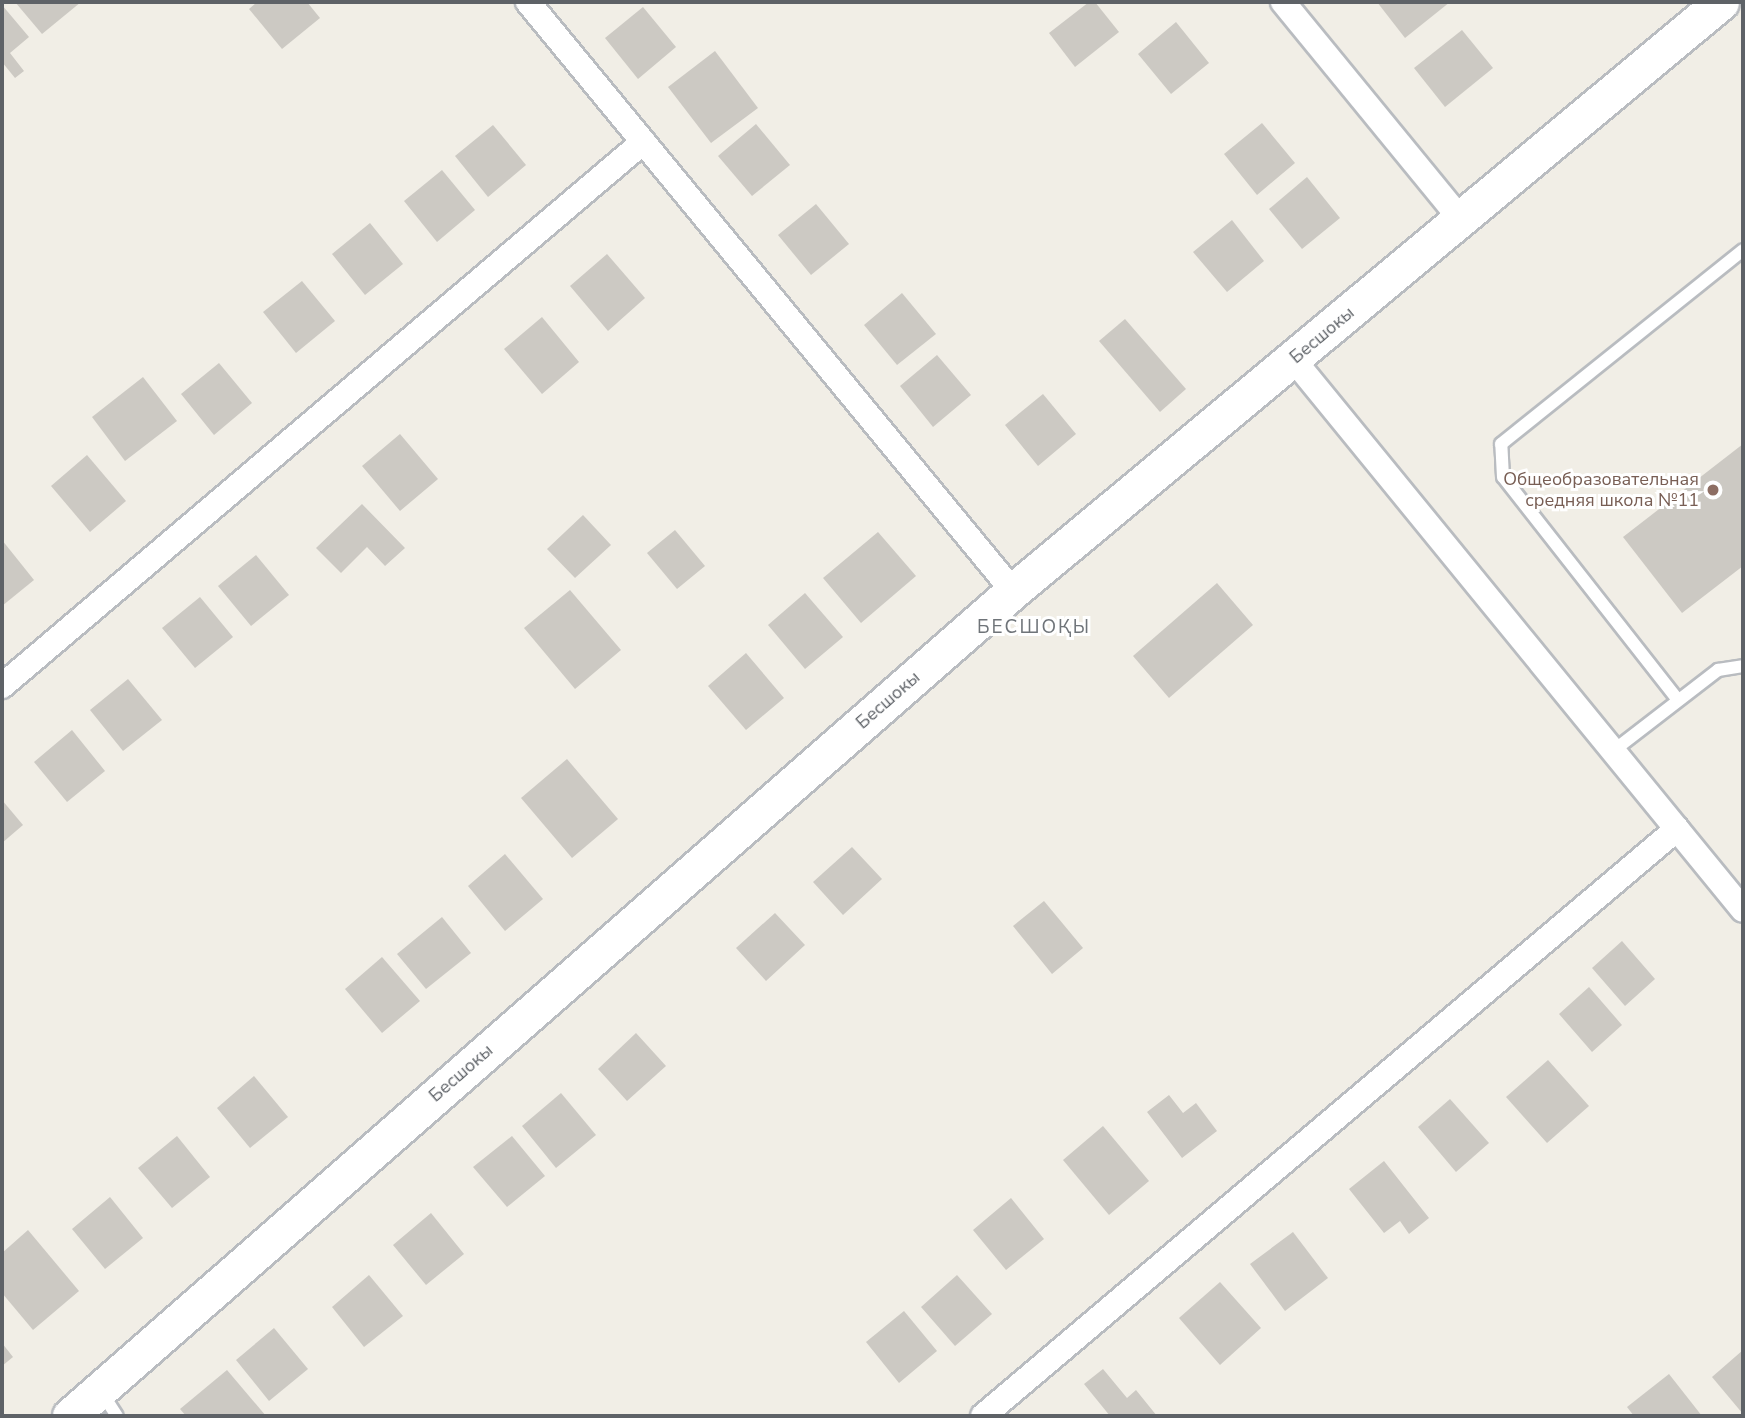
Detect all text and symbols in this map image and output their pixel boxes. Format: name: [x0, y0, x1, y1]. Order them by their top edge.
street label: Бесшокы: [1285, 302, 1359, 368]
place label: Общеобразовательная средняя школа №11: [1503, 469, 1699, 512]
marker: Общеобразовательная средняя школа №11: [1705, 482, 1721, 498]
district label: БЕСШОҚЫ: [978, 617, 1090, 639]
street label: Бесшокы: [852, 666, 924, 734]
street label: Бесшокы: [425, 1039, 497, 1107]

